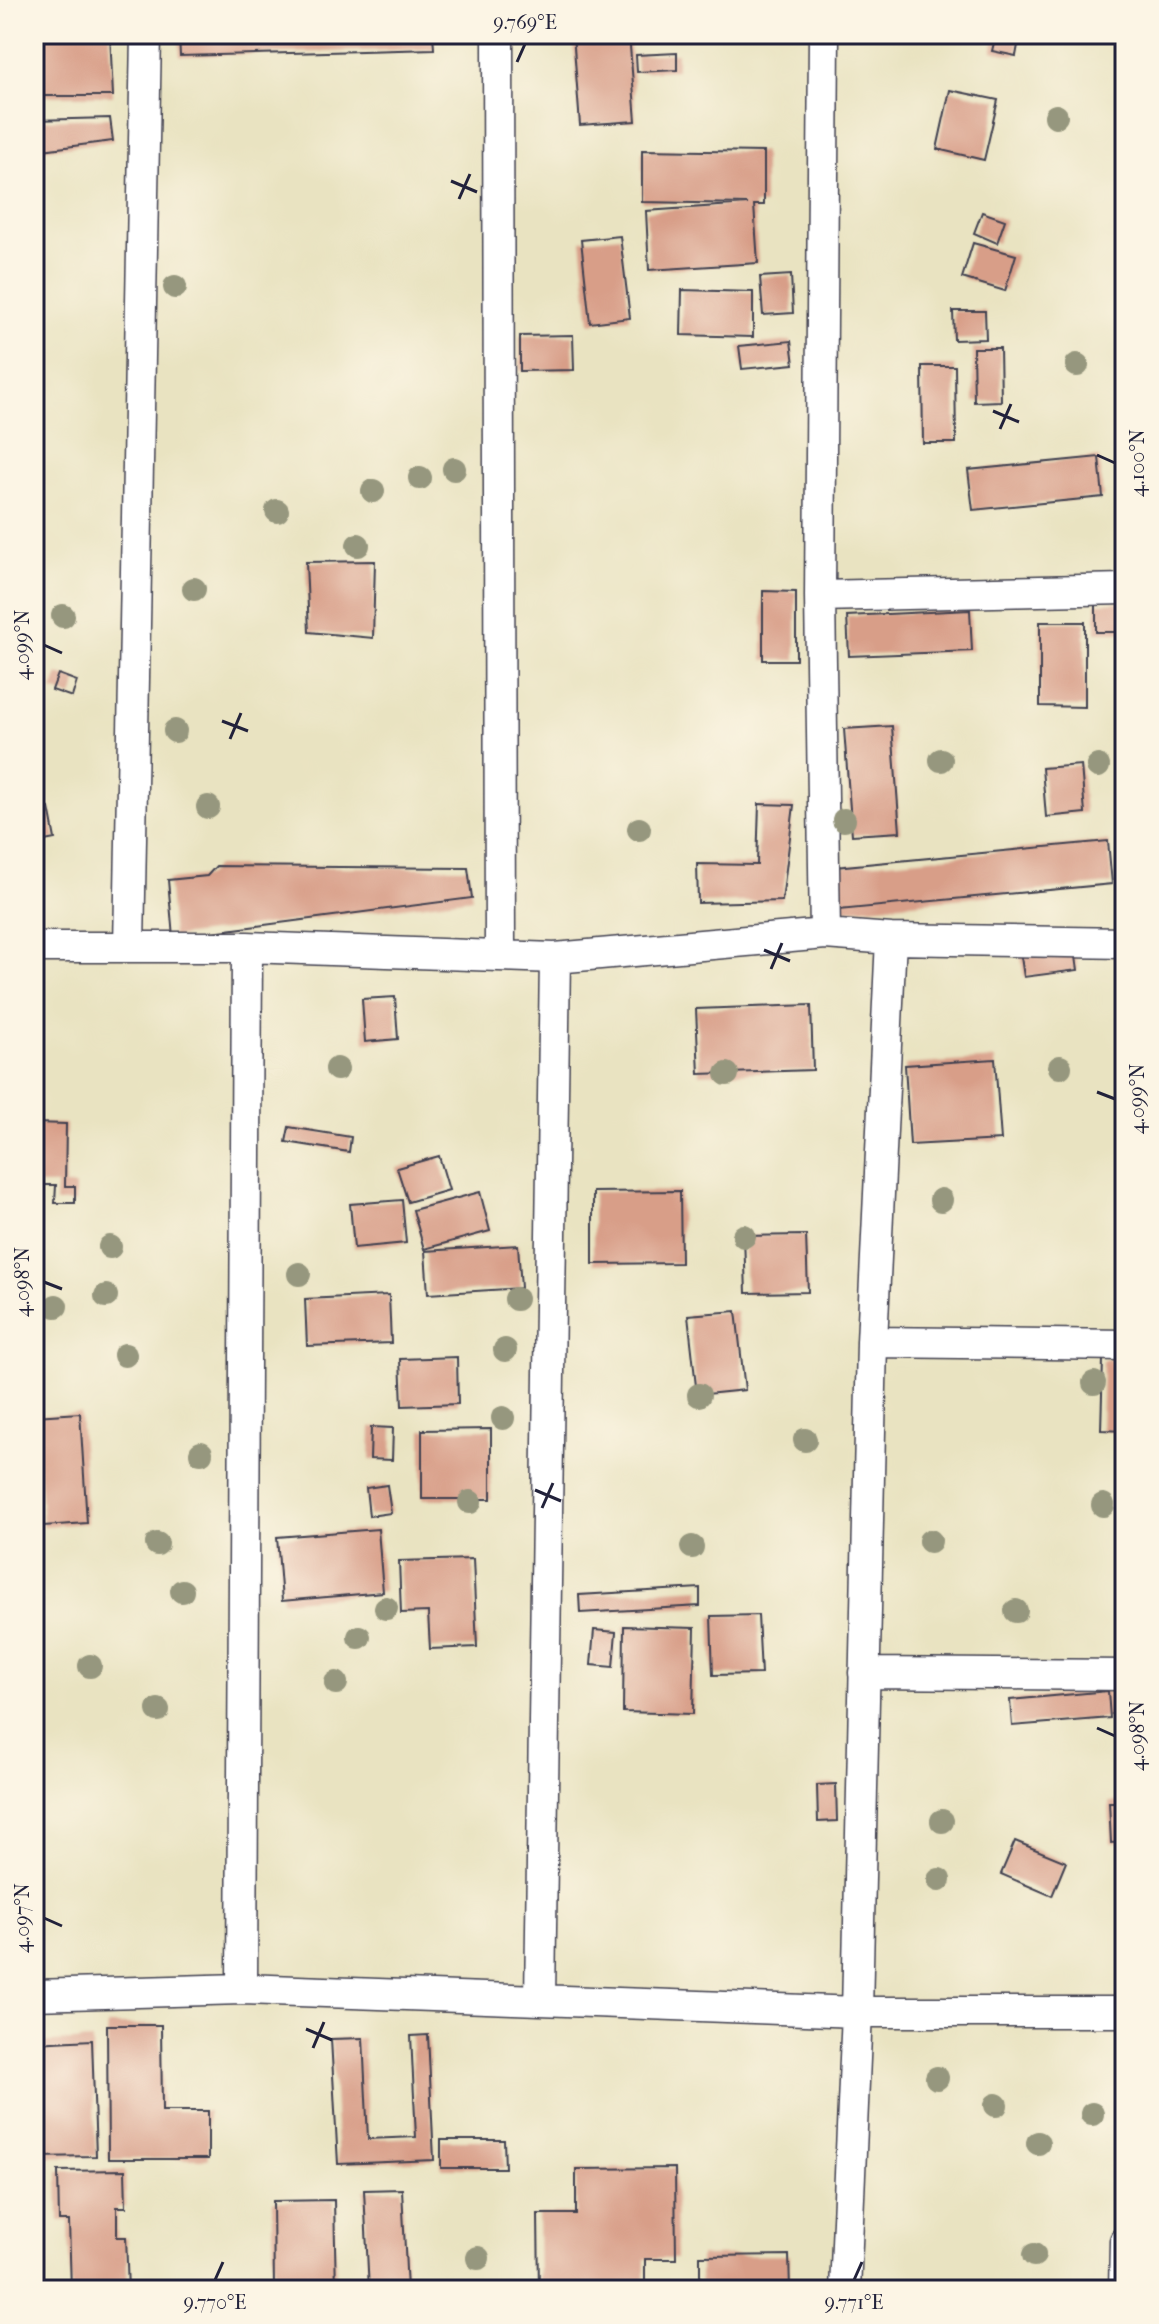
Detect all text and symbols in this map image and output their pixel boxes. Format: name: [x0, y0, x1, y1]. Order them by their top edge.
text: 9.769°E: [493, 11, 557, 34]
text: 4.100°N: [1126, 429, 1149, 497]
text: 4.099°N: [11, 610, 34, 680]
text: 4.099°N: [1126, 1064, 1149, 1134]
text: 4.098°N: [11, 1247, 34, 1317]
text: 4.098°N: [1126, 1701, 1149, 1771]
text: 4.097°N: [11, 1883, 34, 1953]
text: 9.770°E: [184, 2291, 247, 2314]
text: 9.771°E: [824, 2291, 884, 2314]

